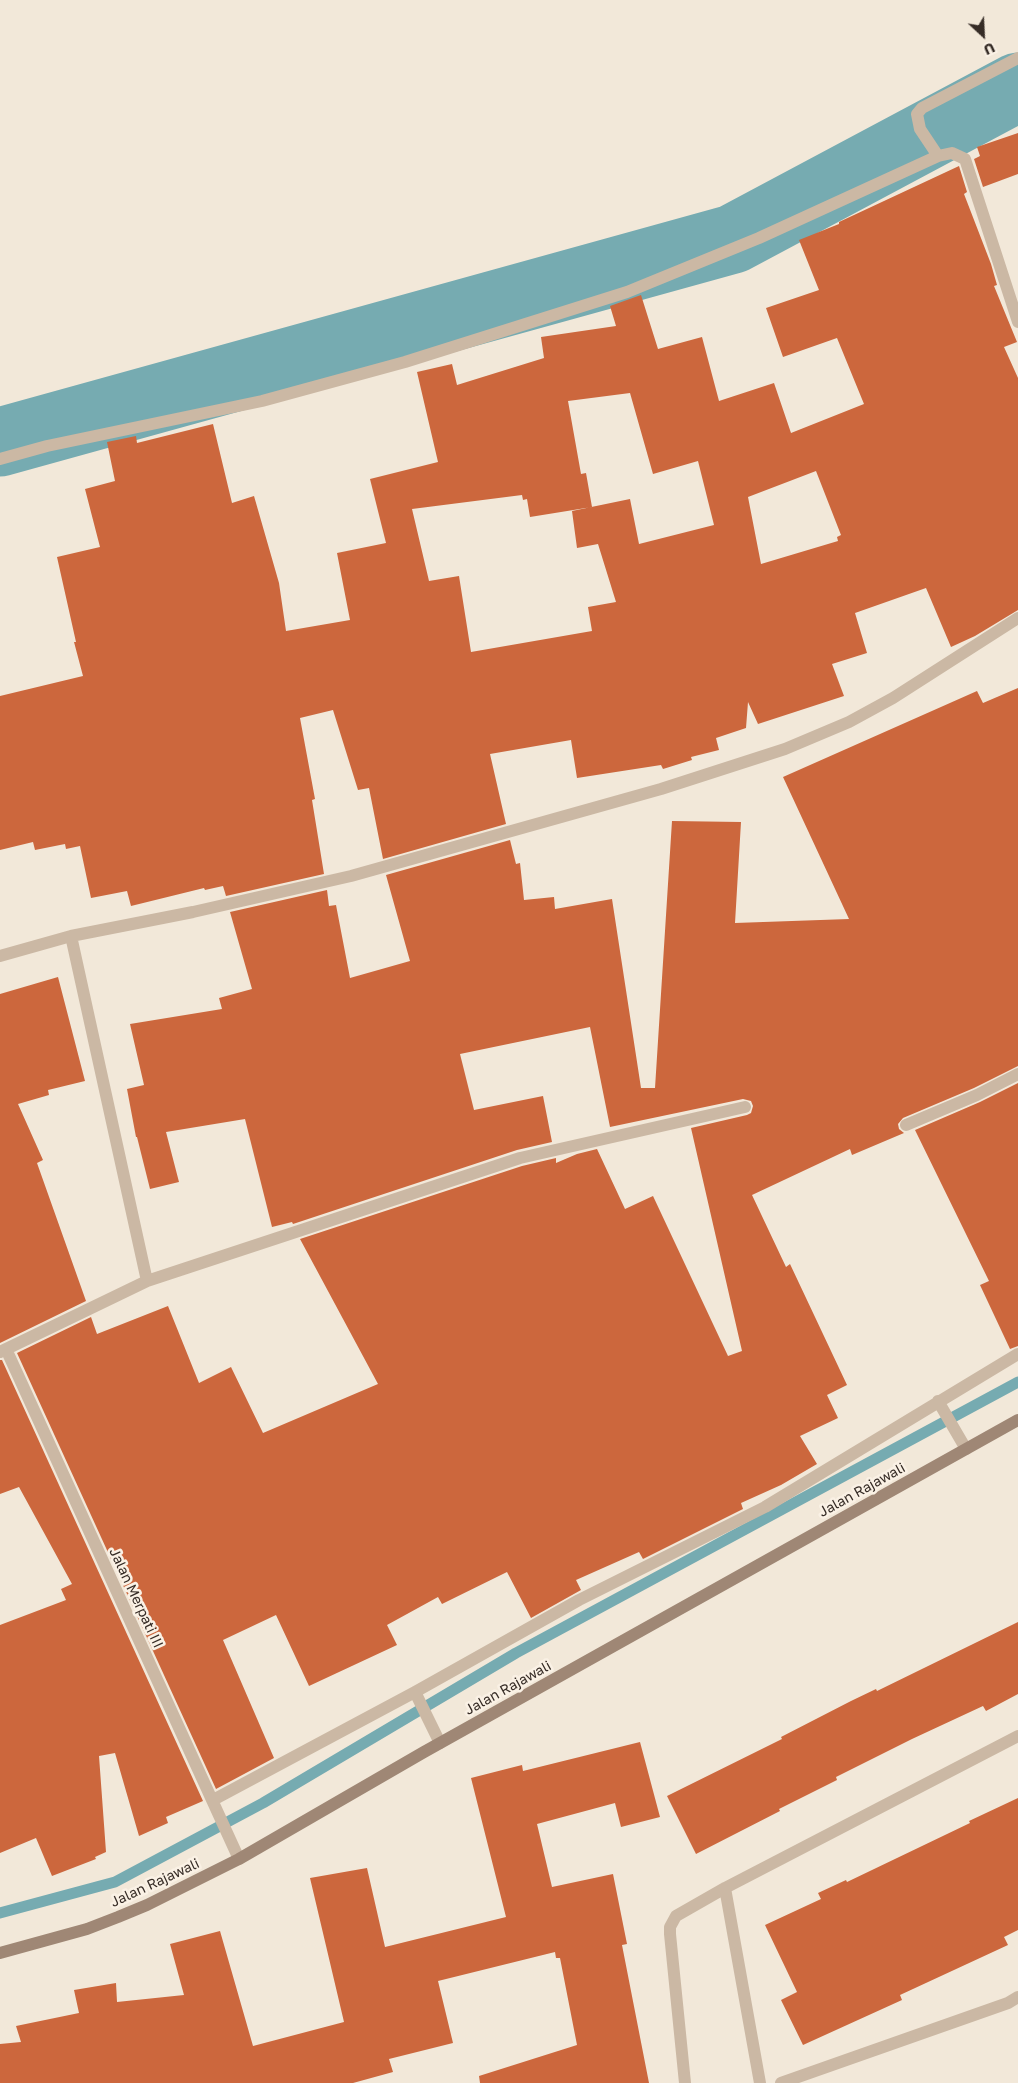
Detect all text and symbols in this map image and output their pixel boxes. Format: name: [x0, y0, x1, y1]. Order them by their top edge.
north arrow: [958, 10, 1008, 60]
text: U: [981, 39, 998, 59]
street label: Jalan Rajawali: [816, 1459, 908, 1521]
street label: Jalan Merpati III: [106, 1545, 166, 1651]
street label: Jalan Rajawali: [462, 1657, 554, 1719]
street label: Jalan Rajawali: [108, 1855, 202, 1911]

